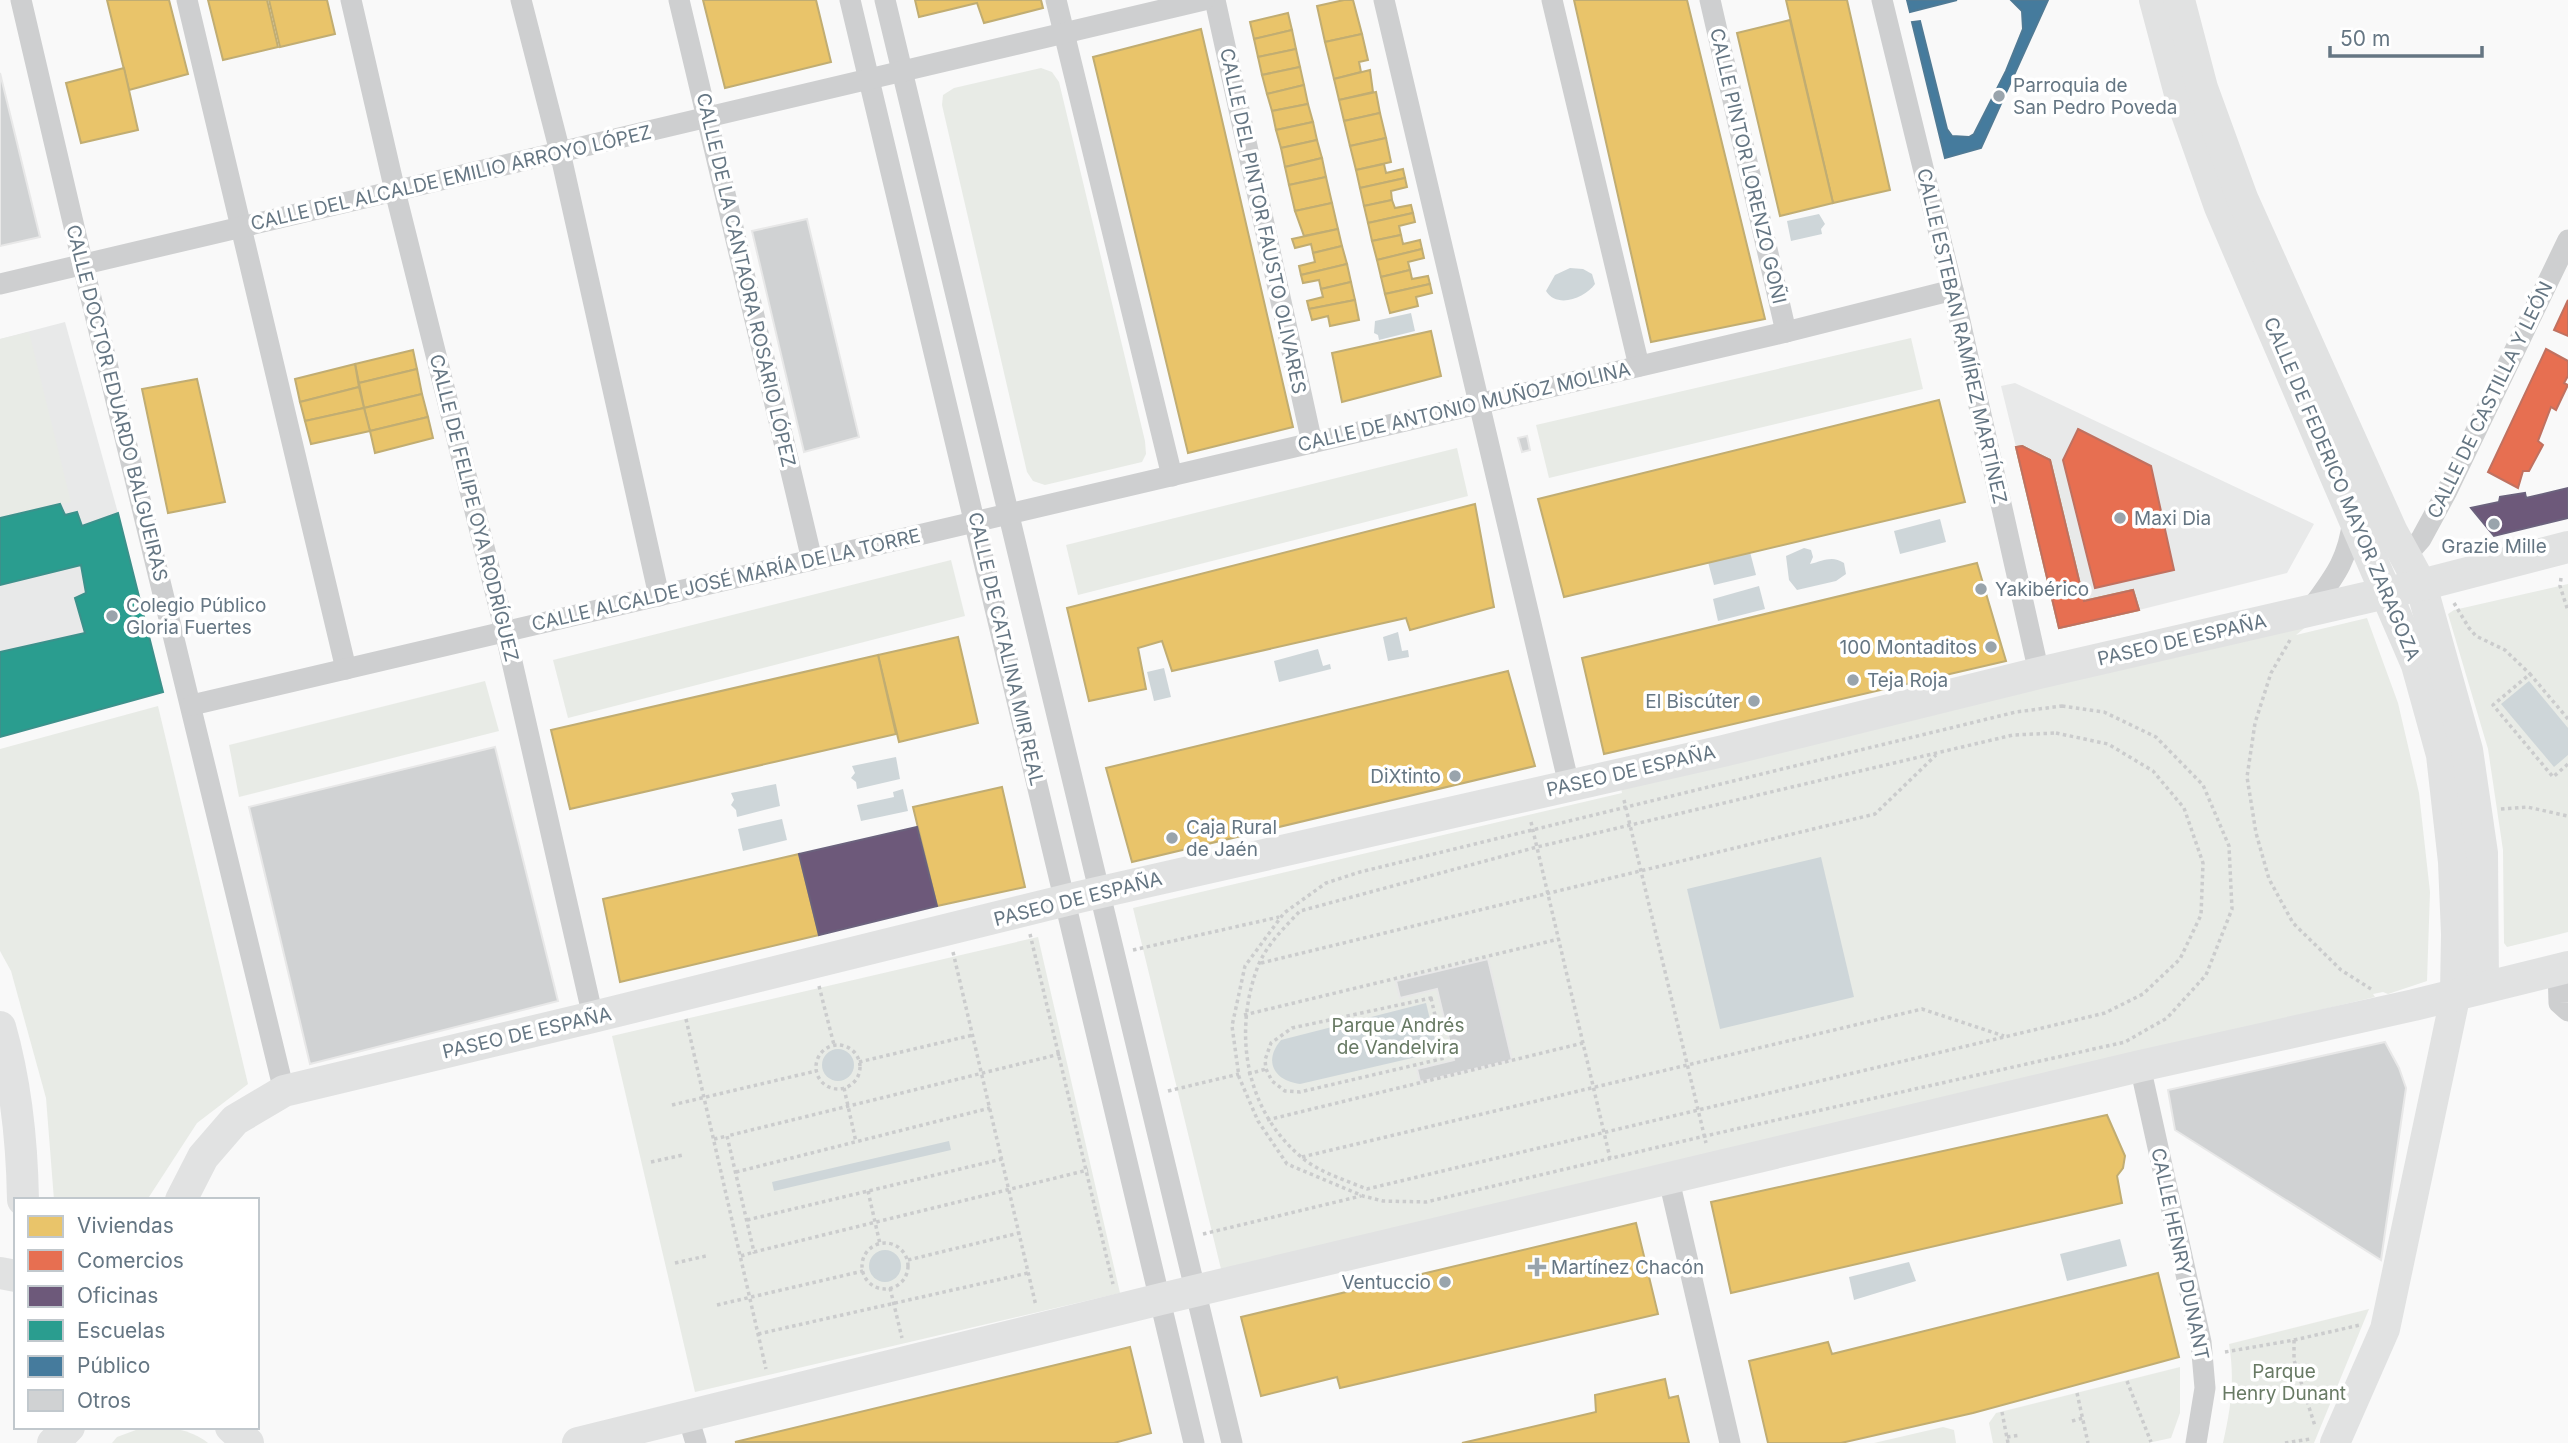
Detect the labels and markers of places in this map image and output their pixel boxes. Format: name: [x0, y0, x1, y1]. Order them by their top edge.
place label: Parroquia de San Pedro Poveda: [2013, 74, 2178, 119]
marker: Parroquia de San Pedro Poveda: [1991, 88, 2007, 104]
place label: Maxi Dia: [2134, 507, 2211, 530]
marker: Maxi Dia: [2112, 510, 2128, 526]
marker: Grazie Mille: [2486, 516, 2502, 532]
place label: Grazie Mille: [2441, 535, 2547, 558]
place label: Yakibérico: [1995, 578, 2089, 601]
marker: Yakibérico: [1973, 581, 1989, 597]
place label: Colegio Público Gloria Fuertes: [126, 594, 266, 639]
marker: Colegio Público Gloria Fuertes: [104, 608, 120, 624]
place label: 100 Montaditos: [1840, 636, 1977, 659]
marker: 100 Montaditos: [1983, 639, 1999, 655]
place label: Teja Roja: [1867, 669, 1948, 692]
marker: Teja Roja: [1845, 672, 1861, 688]
place label: El Biscúter: [1645, 690, 1740, 713]
marker: El Biscúter: [1746, 693, 1762, 709]
place label: DiXtinto: [1370, 765, 1441, 788]
marker: DiXtinto: [1447, 768, 1463, 784]
place label: Caja Rural de Jaén: [1186, 816, 1277, 861]
marker: Caja Rural de Jaén: [1164, 830, 1180, 846]
place label: Martínez Chacón: [1551, 1256, 1704, 1279]
marker: Martínez Chacón: [1529, 1259, 1545, 1275]
place label: Ventuccio: [1341, 1271, 1431, 1294]
marker: Ventuccio: [1437, 1274, 1453, 1290]

